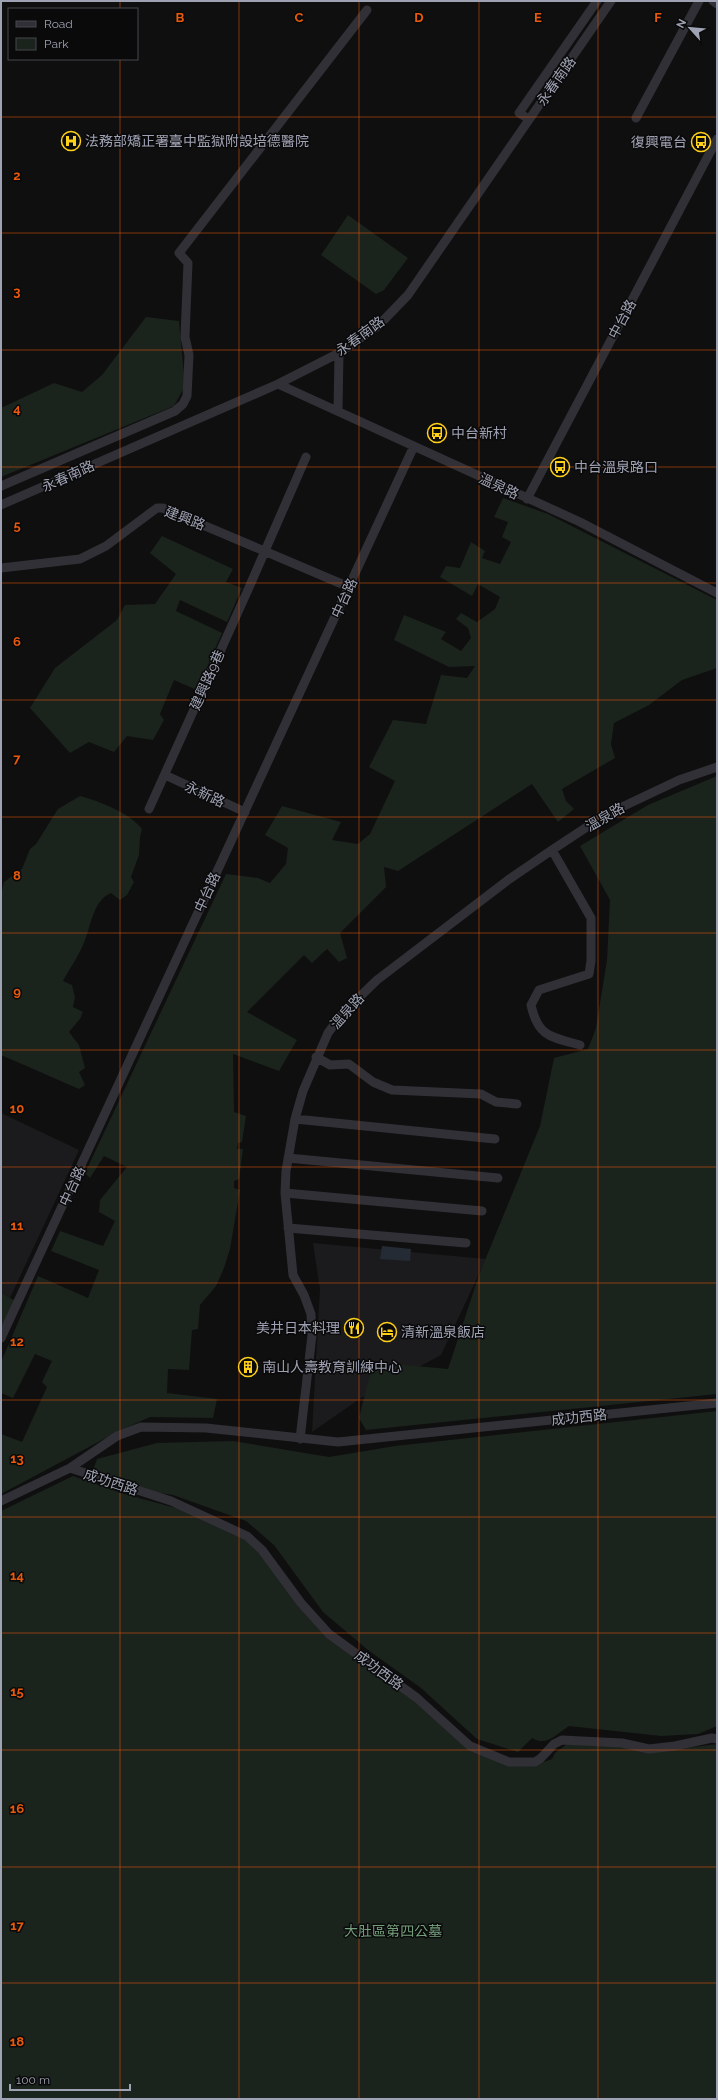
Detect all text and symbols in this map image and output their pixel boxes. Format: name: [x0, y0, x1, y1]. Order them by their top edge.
legend: [8, 8, 138, 60]
north arrow: [670, 8, 710, 48]
text: B: [176, 10, 185, 25]
text: C: [295, 10, 304, 25]
text: D: [414, 10, 424, 25]
text: E: [534, 10, 542, 25]
text: F: [654, 10, 662, 25]
text: Road: [44, 17, 73, 31]
text: N: [674, 17, 689, 30]
text: Park: [44, 37, 69, 51]
street label: 永春南路: [533, 53, 579, 109]
hospital icon: 法務部矯正署臺中監獄附設培德醫院: [60, 130, 82, 152]
bus stop icon: 復興電台: [690, 131, 712, 153]
place label: 法務部矯正署臺中監獄附設培德醫院: [85, 133, 309, 149]
place label: 復興電台: [631, 134, 687, 150]
text: 2: [13, 168, 21, 183]
text: 3: [13, 284, 21, 299]
street label: 中台路: [605, 297, 639, 341]
street label: 永春南路: [333, 313, 387, 359]
text: 4: [13, 401, 21, 416]
bus stop icon: 中台新村: [426, 422, 448, 444]
place label: 中台新村: [451, 425, 507, 441]
bus stop icon: 中台溫泉路口: [549, 456, 571, 478]
street label: 永春南路: [39, 457, 97, 495]
place label: 中台溫泉路口: [574, 459, 658, 475]
street label: 溫泉路: [477, 470, 521, 502]
street label: 建興路: [163, 503, 207, 533]
text: 5: [13, 518, 21, 533]
street label: 中台路: [328, 576, 360, 620]
text: 6: [13, 634, 21, 649]
street label: 建興路9巷: [187, 647, 227, 713]
text: 7: [13, 751, 21, 766]
street label: 永新路: [183, 778, 227, 810]
street label: 溫泉路: [583, 800, 627, 834]
text: 8: [13, 868, 21, 883]
street label: 中台路: [191, 870, 223, 914]
text: 9: [13, 984, 21, 999]
street label: 溫泉路: [327, 990, 367, 1032]
text: 10: [10, 1101, 24, 1116]
street label: 中台路: [56, 1164, 88, 1208]
text: 11: [11, 1218, 24, 1233]
restaurant icon: 美井日本料理: [343, 1317, 365, 1339]
place label: 美井日本料理: [256, 1320, 340, 1336]
hotel icon: 清新溫泉飯店: [376, 1321, 398, 1343]
place label: 清新溫泉飯店: [401, 1324, 485, 1340]
text: 12: [10, 1334, 24, 1349]
building icon: 南山人壽教育訓練中心: [237, 1356, 259, 1378]
place label: 南山人壽教育訓練中心: [262, 1359, 402, 1375]
street label: 成功西路: [550, 1406, 608, 1428]
text: 13: [10, 1451, 24, 1466]
street label: 成功西路: [82, 1466, 140, 1498]
text: 14: [10, 1568, 24, 1583]
street label: 成功西路: [352, 1647, 406, 1693]
text: 15: [10, 1684, 24, 1699]
text: 16: [10, 1801, 24, 1816]
text: 17: [10, 1918, 25, 1933]
park label: 大肚區第四公墓: [344, 1923, 442, 1939]
text: 18: [10, 2034, 24, 2049]
scale bar: [10, 2066, 130, 2092]
text: 100 m: [16, 2073, 50, 2087]

